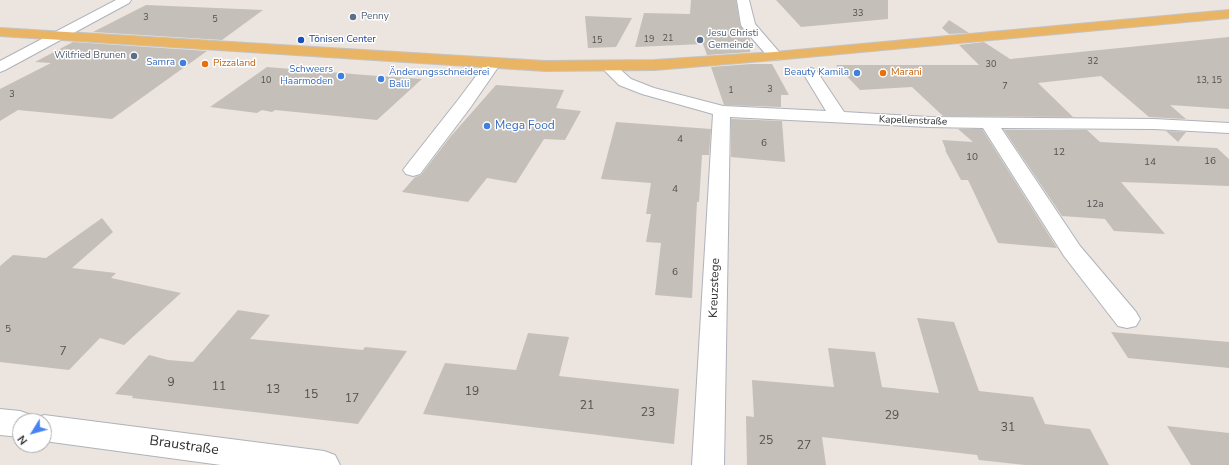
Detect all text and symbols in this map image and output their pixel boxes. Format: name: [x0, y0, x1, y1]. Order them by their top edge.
house number: 33: [853, 9, 863, 19]
place label: Penny: [361, 11, 389, 23]
marker: Penny: [348, 12, 358, 22]
house number: 3: [143, 13, 149, 23]
house number: 5: [212, 15, 218, 25]
place label: Jesu Christi Gemeinde: [708, 28, 758, 52]
place label: Tönisen Center: [309, 34, 376, 46]
house number: 21: [663, 34, 673, 44]
marker: Tönisen Center: [296, 35, 306, 45]
house number: 19: [644, 35, 654, 45]
marker: Jesu Christi Gemeinde: [695, 35, 705, 45]
house number: 15: [592, 36, 602, 46]
place label: Wilfried Brunen: [54, 50, 126, 62]
marker: Wilfried Brunen: [129, 51, 139, 61]
place label: Samra: [146, 57, 175, 69]
house number: 32: [1088, 57, 1098, 67]
marker: Samra: [178, 58, 188, 68]
place label: Pizzaland: [213, 58, 256, 70]
marker: Pizzaland: [200, 59, 210, 69]
house number: 30: [986, 60, 996, 70]
place label: Schweers Haarmoden: [280, 64, 333, 88]
place label: Änderungsschneiderei Balli: [389, 67, 489, 90]
place label: Beauty Kamila: [784, 67, 849, 79]
place label: Marani: [891, 67, 922, 79]
marker: Beauty Kamila: [852, 68, 862, 78]
marker: Marani: [878, 68, 888, 78]
marker: Schweers Haarmoden: [336, 71, 346, 81]
marker: Änderungsschneiderei Balli: [376, 74, 386, 84]
house number: 10: [261, 76, 271, 86]
house number: 13, 15: [1196, 76, 1222, 86]
house number: 7: [1002, 82, 1008, 92]
house number: 3: [767, 85, 773, 95]
house number: 1: [728, 86, 734, 96]
house number: 3: [9, 90, 15, 100]
street label: Kapellenstraße: [879, 114, 947, 128]
place label: Mega Food: [495, 119, 555, 133]
marker: Mega Food: [482, 121, 492, 131]
house number: 4: [677, 134, 683, 146]
house number: 6: [761, 138, 767, 150]
house number: 12: [1053, 147, 1065, 159]
house number: 10: [966, 152, 978, 164]
house number: 16: [1204, 156, 1216, 168]
house number: 14: [1144, 157, 1156, 169]
house number: 4: [672, 184, 678, 196]
house number: 12a: [1086, 199, 1104, 211]
street label: Kreuzstege: [707, 258, 723, 318]
house number: 6: [672, 267, 678, 279]
house number: 5: [5, 324, 11, 336]
house number: 7: [59, 345, 67, 359]
house number: 9: [167, 376, 175, 390]
house number: 11: [212, 380, 226, 394]
house number: 13: [266, 383, 280, 397]
house number: 19: [465, 385, 479, 399]
house number: 15: [304, 388, 318, 402]
house number: 17: [345, 392, 359, 406]
house number: 21: [580, 399, 594, 413]
house number: 23: [641, 406, 655, 420]
house number: 29: [885, 409, 899, 423]
north arrow: [12, 413, 52, 453]
house number: 31: [1001, 421, 1015, 435]
text: N: [14, 432, 31, 448]
street label: Braustraße: [148, 433, 220, 459]
house number: 25: [759, 434, 773, 448]
house number: 27: [797, 439, 811, 453]

